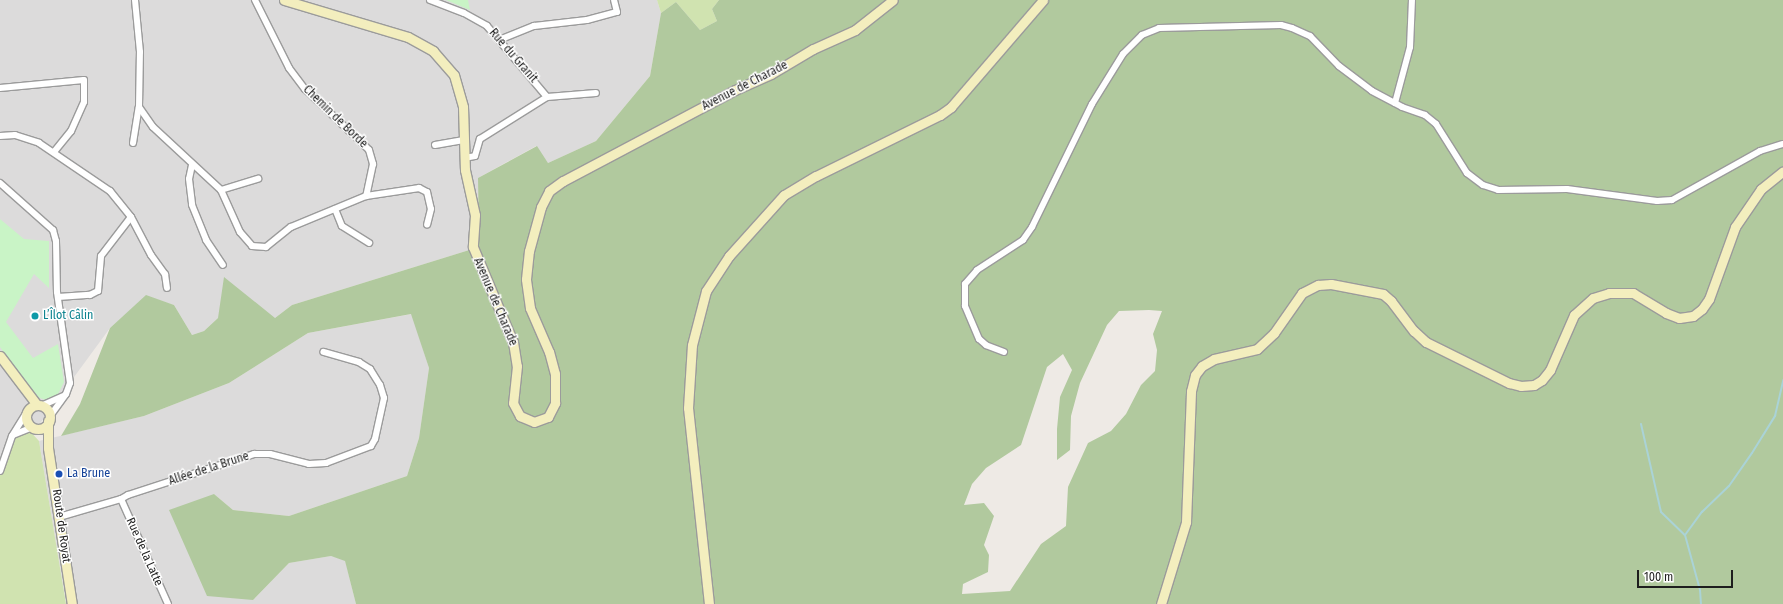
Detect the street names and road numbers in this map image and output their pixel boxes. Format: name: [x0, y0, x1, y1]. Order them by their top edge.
street label: Rue du Granit: [486, 26, 540, 86]
street label: Avenue de Charade: [700, 58, 790, 114]
street label: Chemin de Borde: [300, 83, 370, 151]
street label: Avenue de Charade: [470, 256, 520, 348]
street label: Allée de la Brune: [167, 449, 251, 489]
street label: Route de Royat: [49, 488, 73, 564]
street label: Rue de la Latte: [123, 516, 165, 588]

